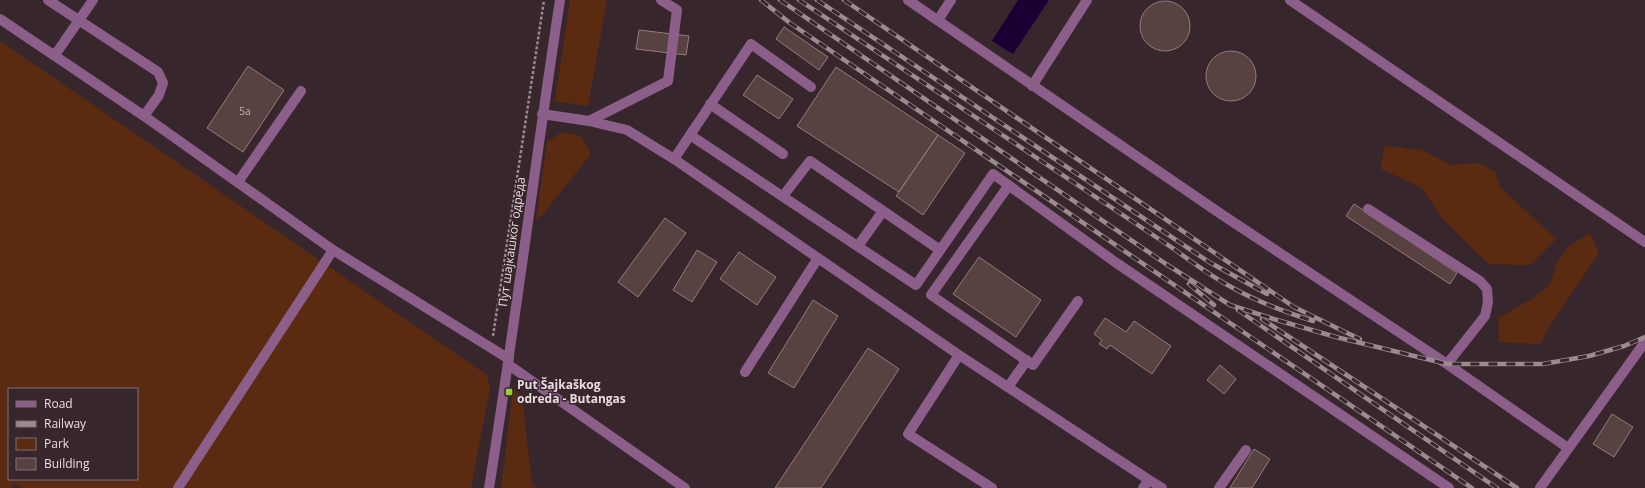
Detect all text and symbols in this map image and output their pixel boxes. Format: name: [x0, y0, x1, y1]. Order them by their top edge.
house number: 5a: [239, 104, 251, 118]
street label: Пут шајкашког одреда: [494, 176, 529, 308]
place label: Put Šajkaškog odreda - Butangas: [517, 376, 626, 407]
marker: Put Šajkaškog odreda - Butangas: [504, 387, 514, 397]
legend: [8, 388, 138, 480]
text: Road: [44, 395, 73, 412]
text: Railway: [44, 415, 87, 432]
text: Park: [44, 435, 70, 452]
text: Building: [44, 455, 90, 472]

